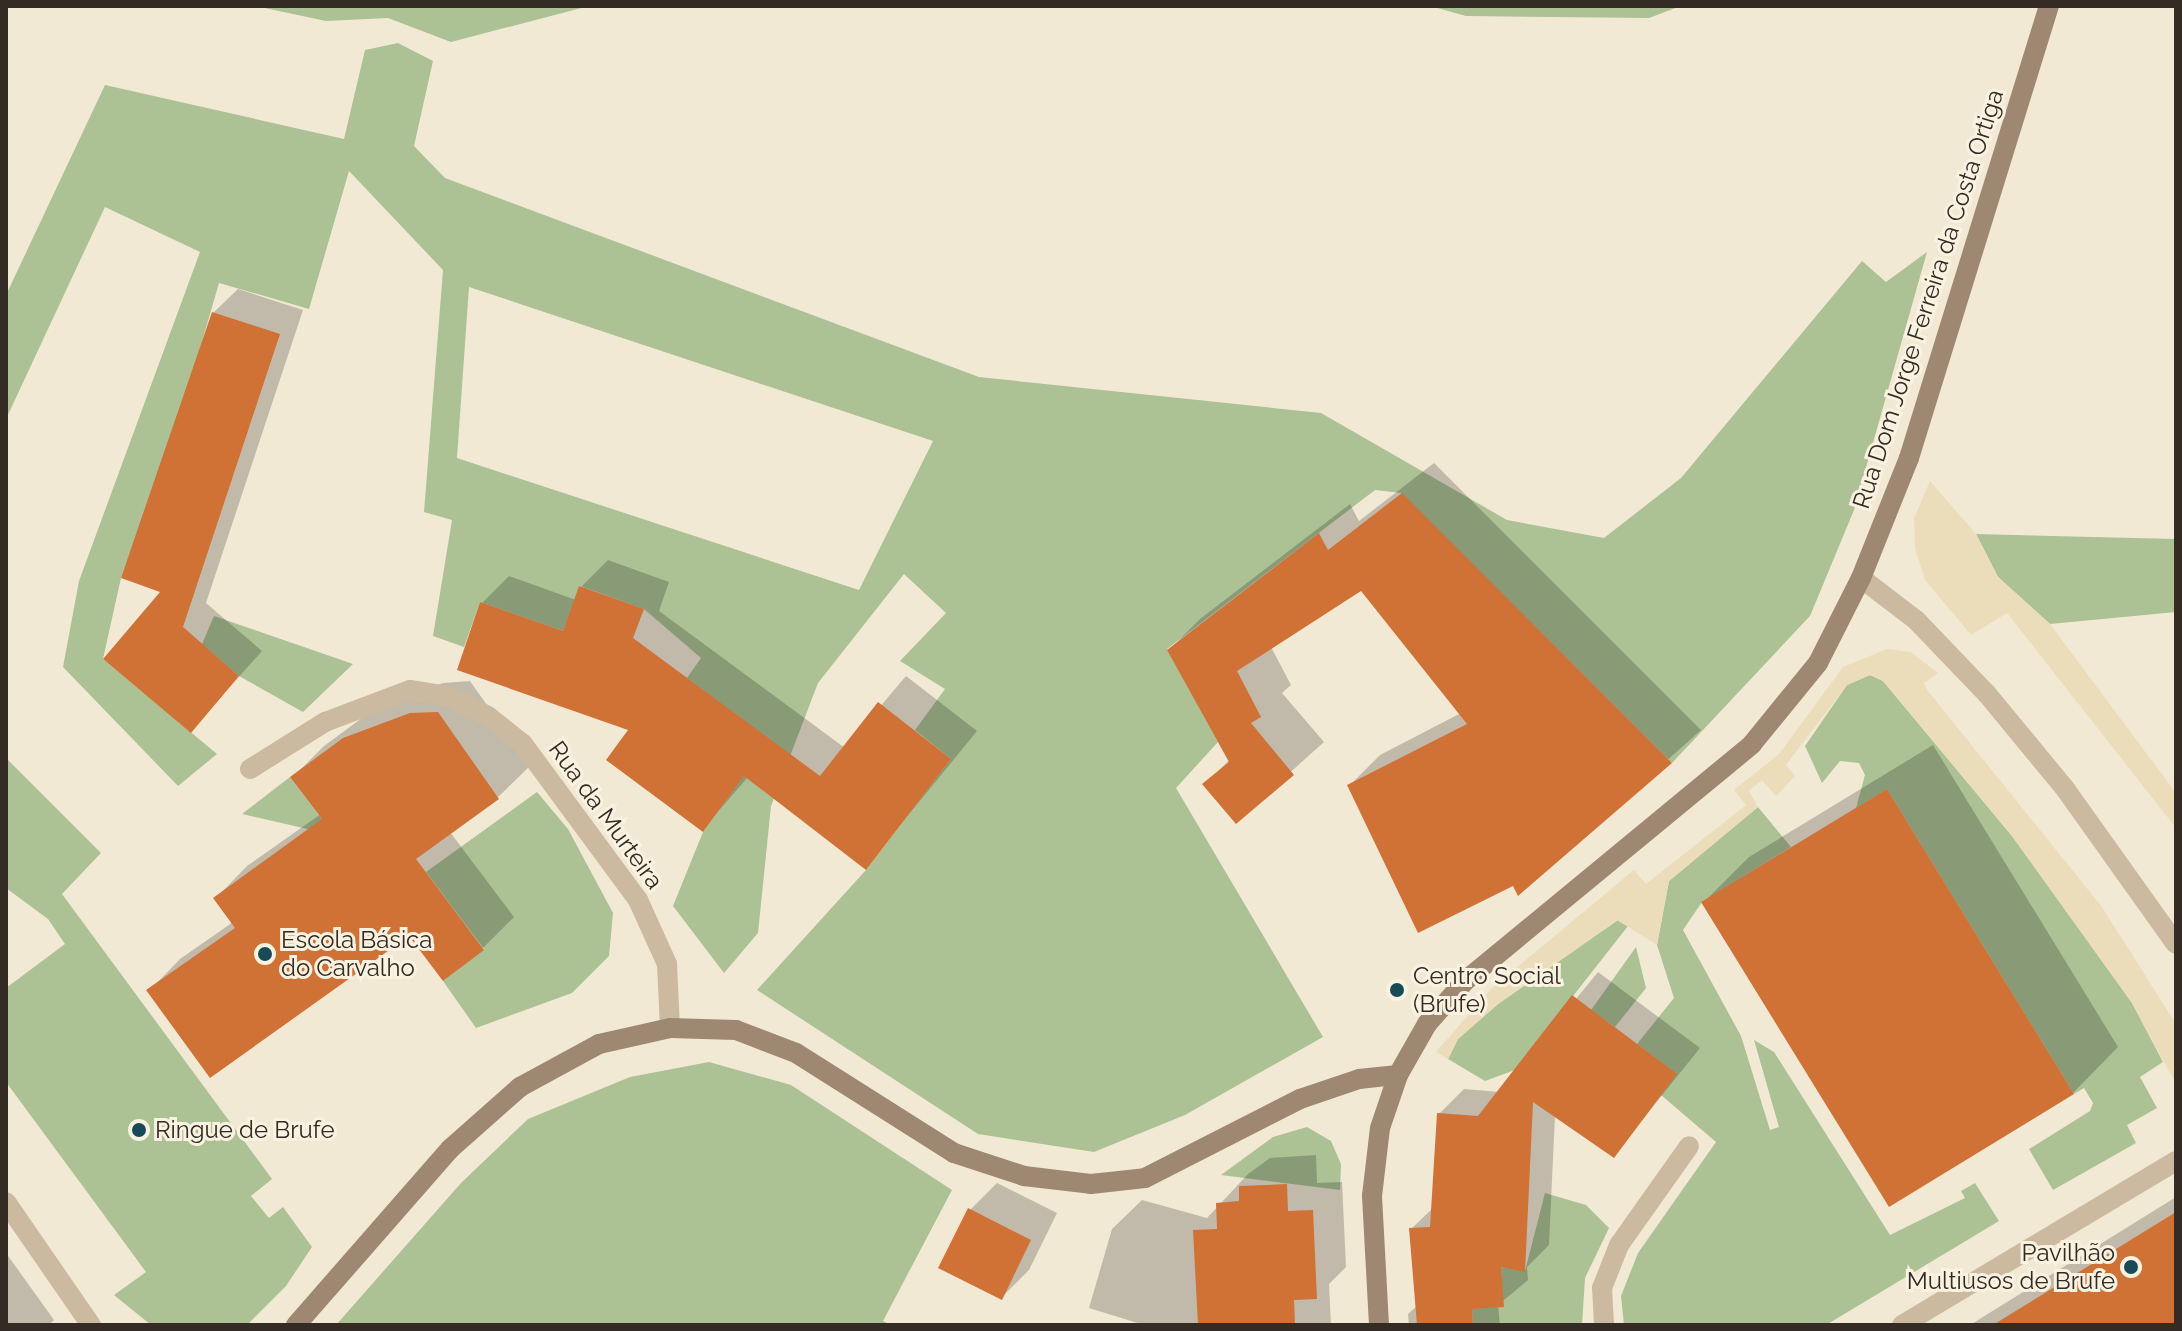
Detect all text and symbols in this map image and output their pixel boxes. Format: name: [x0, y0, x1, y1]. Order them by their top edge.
street label: Rua Dom Jorge Ferreira da Costa Ortiga: [1846, 86, 2010, 512]
street label: Rua da Murteira: [543, 736, 669, 894]
place label: Escola Básica do Carvalho: [281, 926, 432, 982]
marker: Escola Básica do Carvalho: [256, 945, 274, 963]
place label: Centro Social (Brufe): [1413, 962, 1561, 1018]
marker: Centro Social (Brufe): [1388, 981, 1406, 999]
place label: Ringue de Brufe: [155, 1116, 334, 1144]
marker: Ringue de Brufe: [130, 1121, 148, 1139]
place label: Pavilhão Multiusos de Brufe: [1907, 1239, 2115, 1295]
marker: Pavilhão Multiusos de Brufe: [2122, 1258, 2140, 1276]

